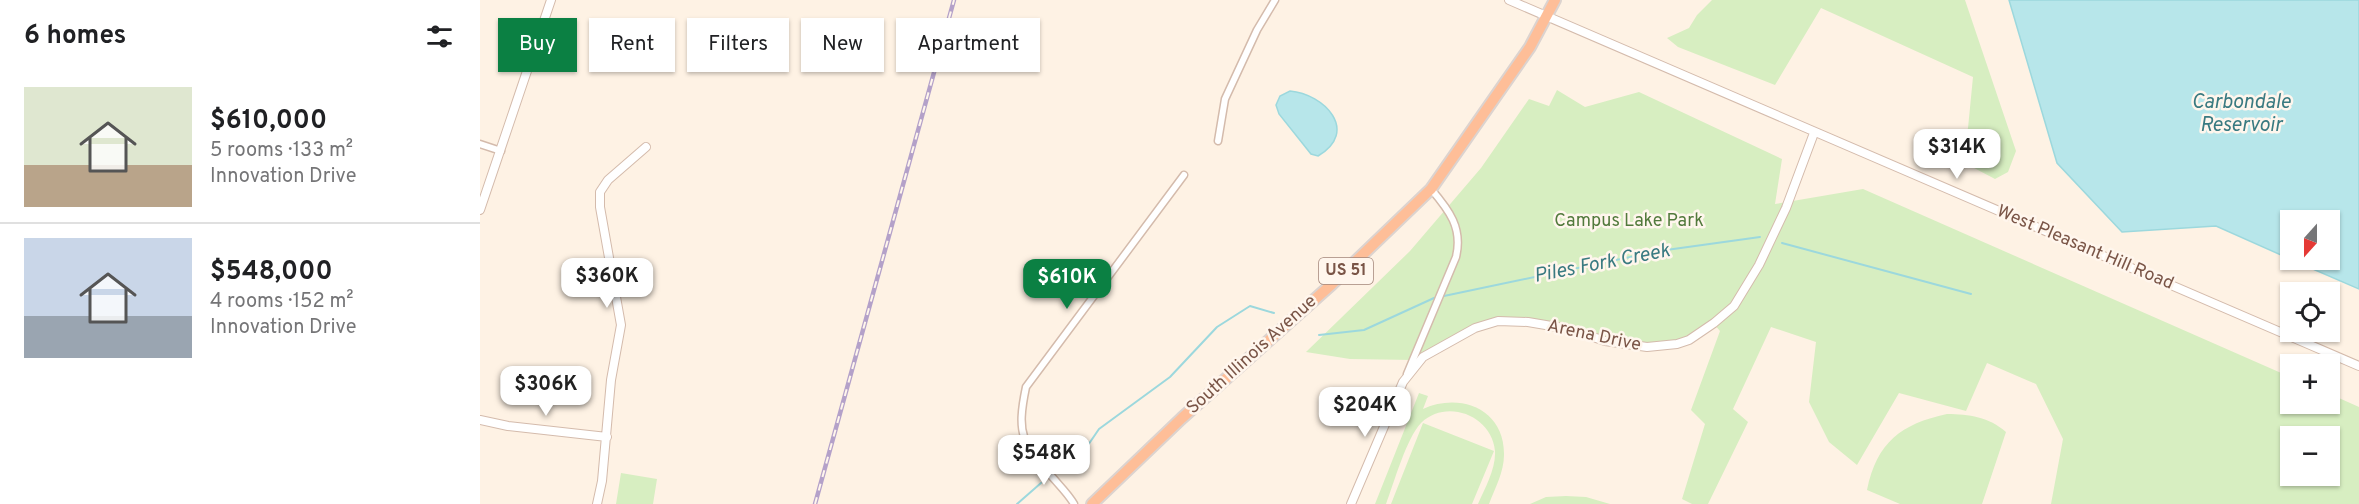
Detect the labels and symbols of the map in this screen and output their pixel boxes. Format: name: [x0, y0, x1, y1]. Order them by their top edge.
water label: Carbondale Reservoir: [2191, 90, 2291, 139]
pin: $314K: [1915, 129, 1999, 180]
street label: West Pleasant Hill Road: [1993, 200, 2177, 296]
park label: Campus Lake Park: [1554, 210, 1704, 233]
north arrow: [2280, 210, 2340, 270]
water label: Piles Fork Creek: [1532, 238, 1673, 290]
pin: $360K: [565, 258, 649, 309]
road number: US 51: [1319, 258, 1373, 284]
pin: $610K: [1025, 259, 1109, 310]
street label: South Illinois Avenue: [1182, 290, 1322, 420]
street label: Arena Drive: [1545, 315, 1643, 357]
pin: $306K: [504, 366, 588, 417]
pin: $204K: [1323, 387, 1407, 438]
pin: $548K: [1002, 435, 1086, 486]

